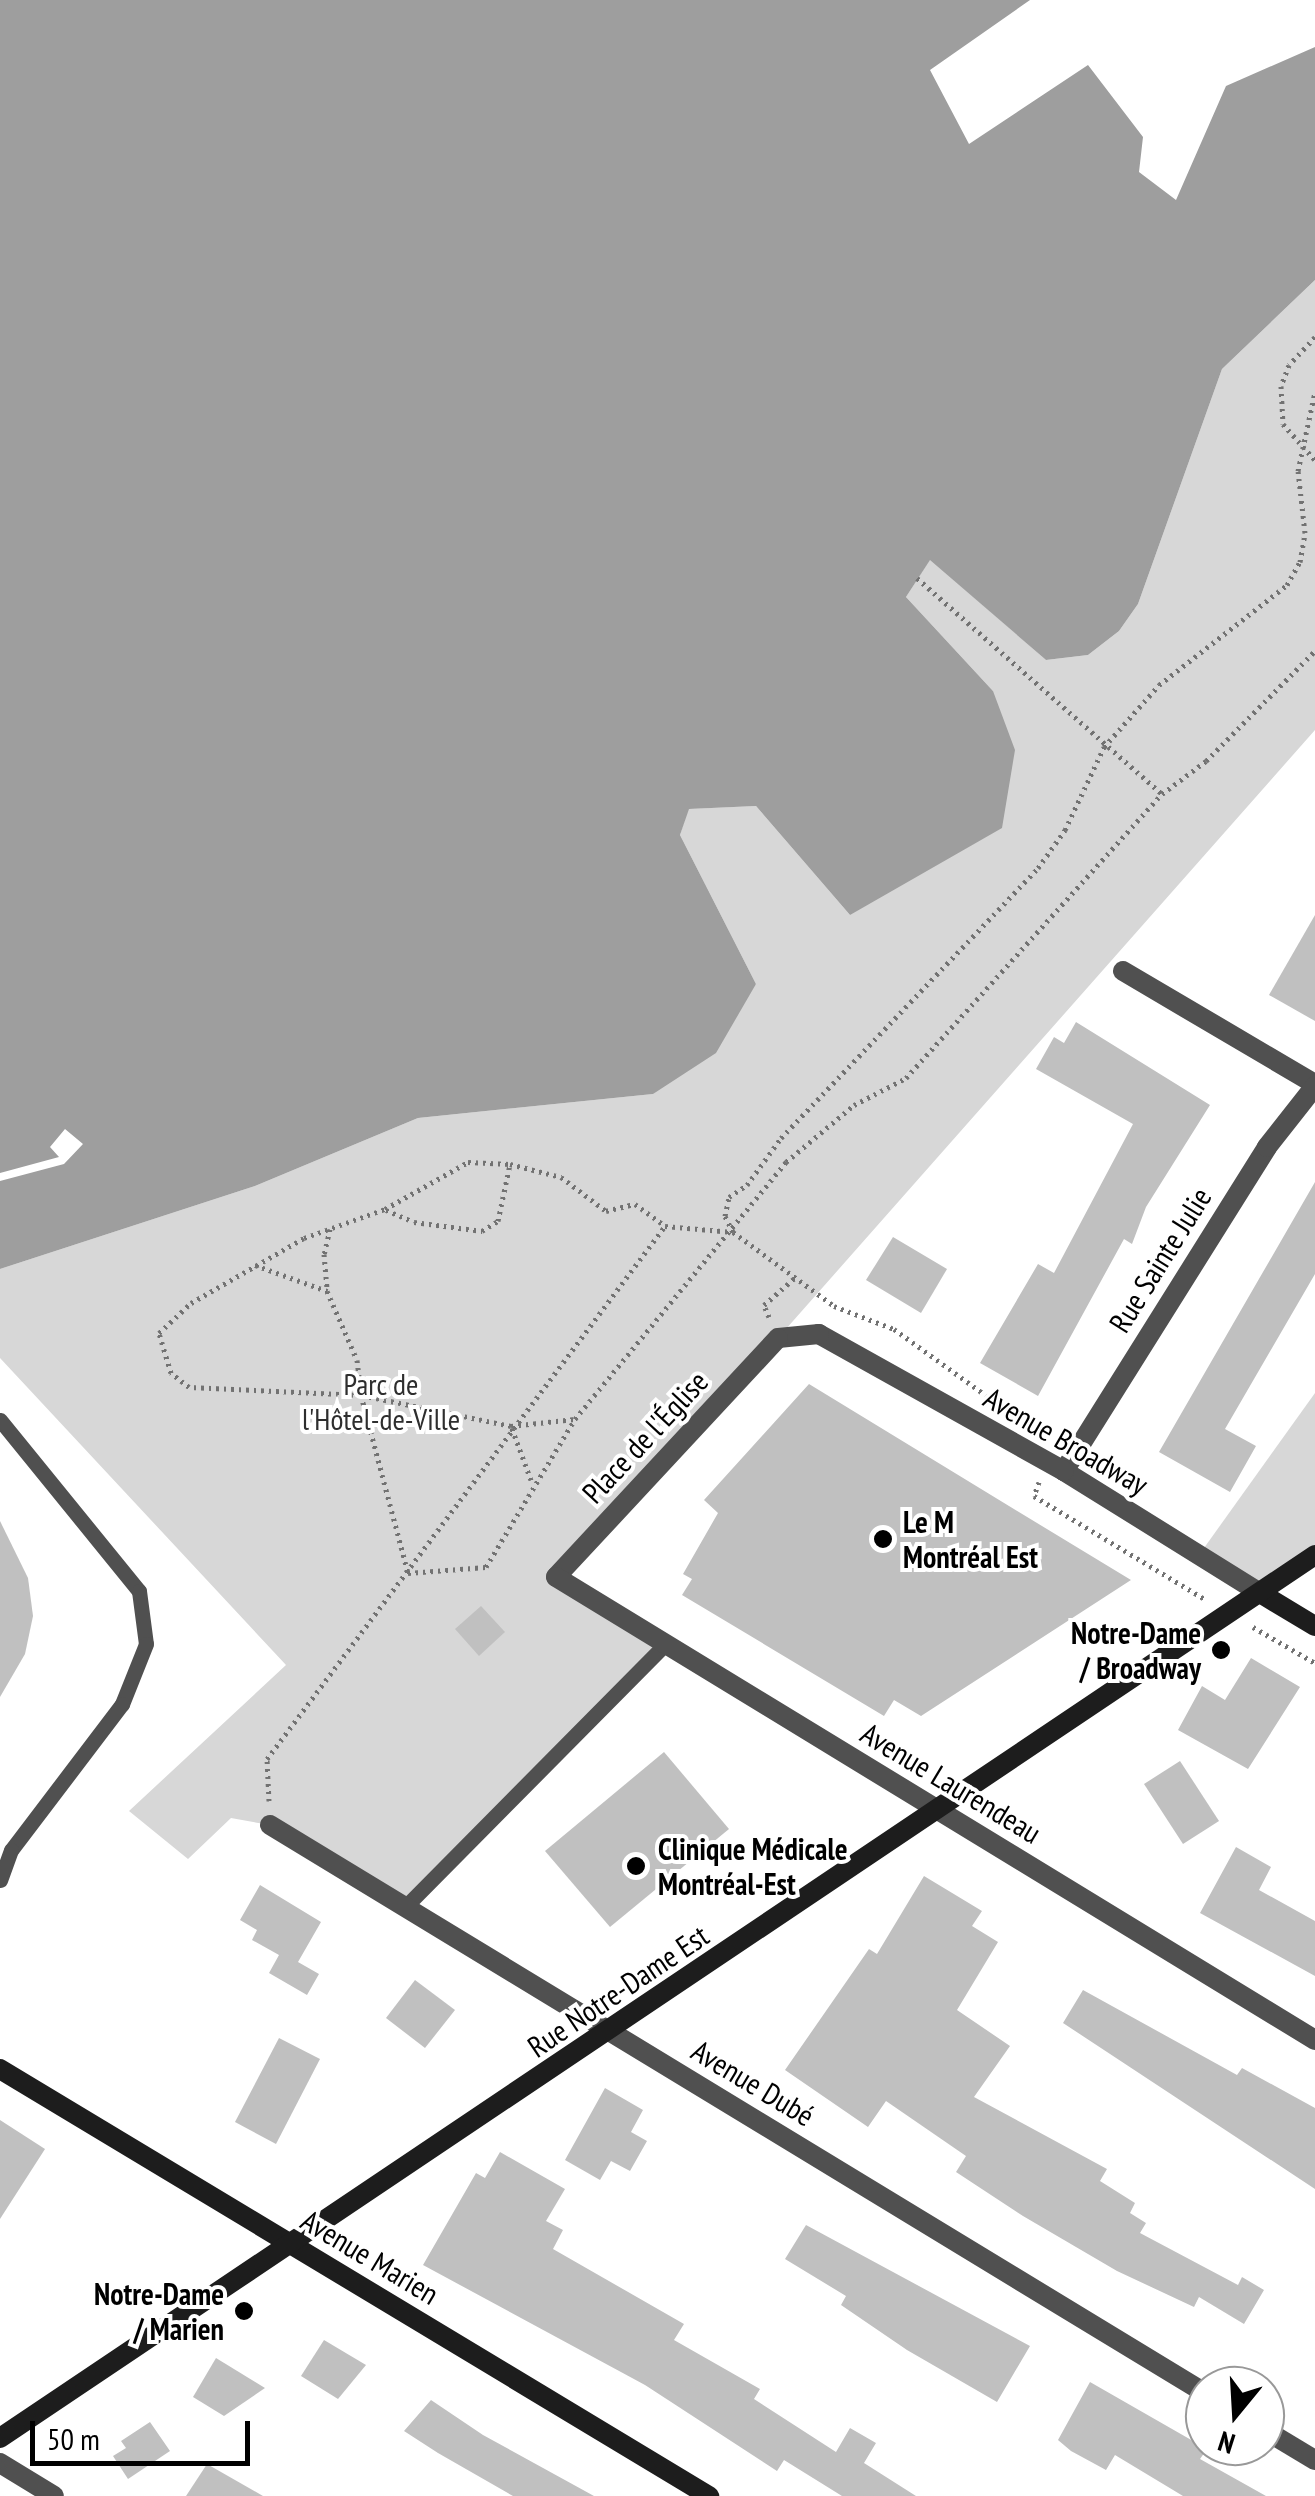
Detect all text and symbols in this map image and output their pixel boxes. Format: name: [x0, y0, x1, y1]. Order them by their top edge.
street label: Rue Sainte Julie: [1101, 1181, 1219, 1339]
street label: Place de l'Église: [575, 1363, 715, 1511]
park label: Parc de l'Hôtel-de-Ville: [302, 1366, 460, 1436]
street label: Avenue Broadway: [978, 1380, 1154, 1502]
place label: Le M Montréal Est: [903, 1504, 1038, 1574]
marker: Le M Montréal Est: [872, 1528, 894, 1550]
place label: Notre-Dame / Broadway: [1071, 1615, 1201, 1686]
marker: Notre-Dame / Broadway: [1210, 1639, 1232, 1661]
street label: Avenue Laurendeau: [855, 1715, 1047, 1851]
place label: Clinique Médicale Montréal-Est: [658, 1831, 848, 1902]
marker: Clinique Médicale Montréal-Est: [623, 1853, 649, 1879]
street label: Rue Notre-Dame Est: [521, 1917, 715, 2065]
street label: Avenue Dubé: [685, 2032, 821, 2134]
street label: Avenue Marien: [295, 2202, 445, 2312]
place label: Notre-Dame / Marien: [94, 2276, 224, 2346]
marker: Notre-Dame / Marien: [233, 2300, 255, 2322]
north arrow: [1185, 2366, 1285, 2466]
scale bar: [35, 2401, 255, 2463]
text: 50 m: [47, 2419, 100, 2458]
text: N: [1213, 2423, 1239, 2463]

